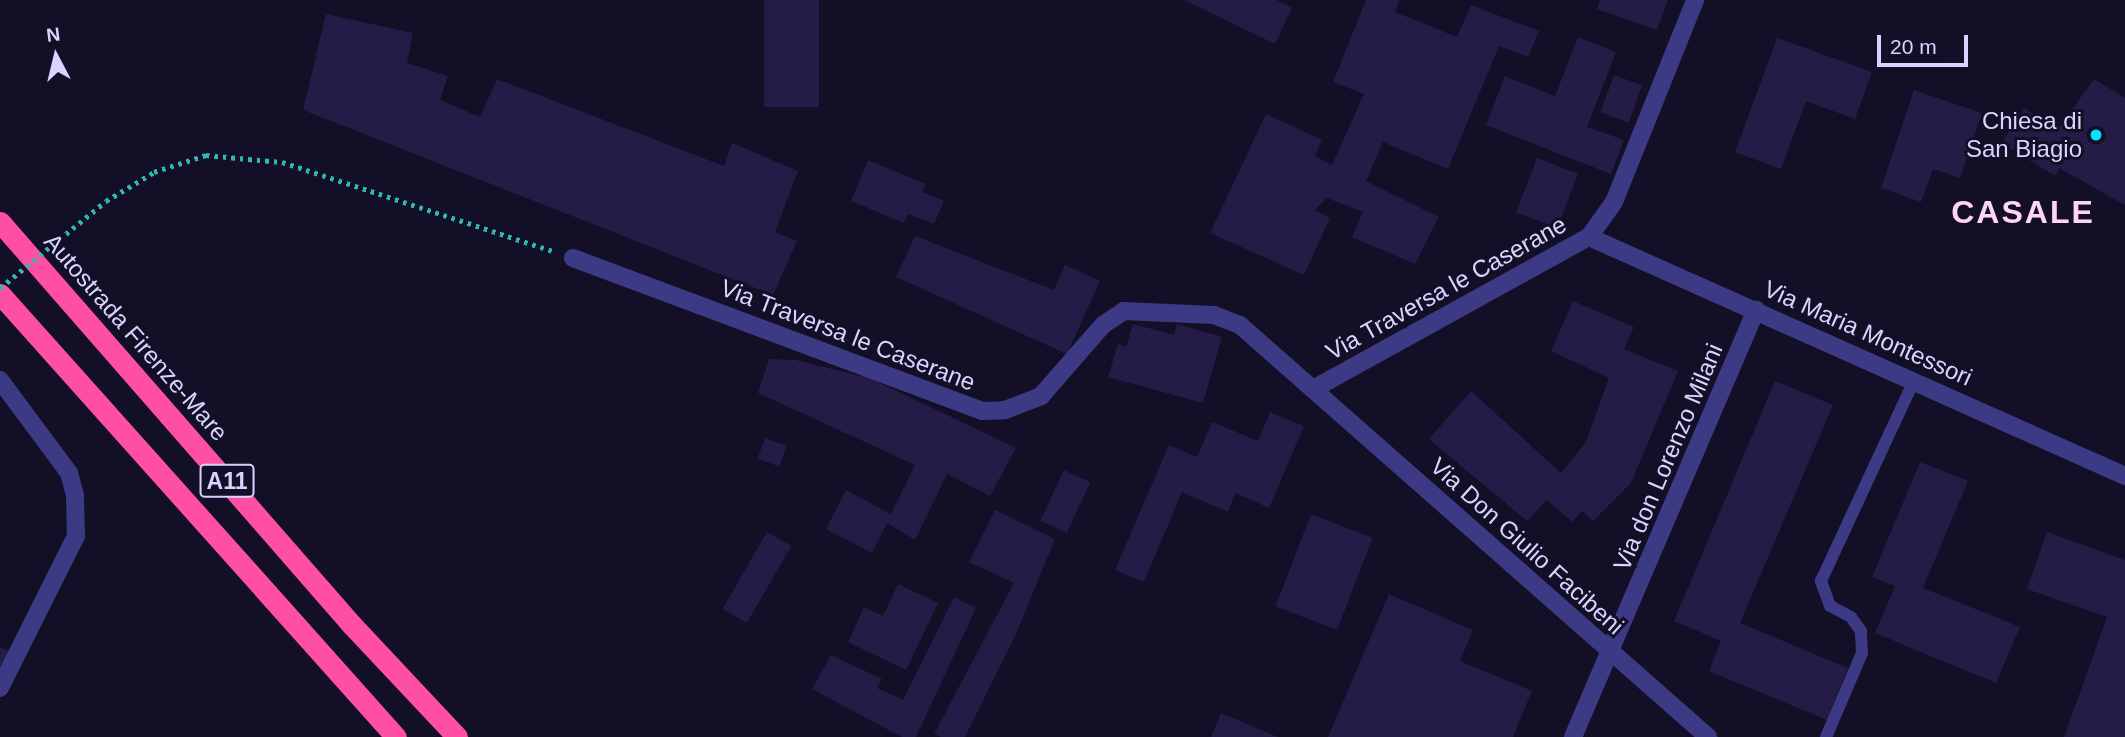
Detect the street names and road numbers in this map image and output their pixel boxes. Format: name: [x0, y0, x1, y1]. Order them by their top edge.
street label: Via Traversa le Caserane: [1321, 210, 1571, 366]
street label: Autostrada Firenze-Mare: [38, 227, 234, 447]
street label: Via Traversa le Caserane: [716, 273, 980, 397]
street label: Via Maria Montessori: [1759, 274, 1977, 392]
street label: Via don Lorenzo Milani: [1607, 339, 1729, 575]
street label: Via Don Giulio Facibeni: [1424, 452, 1630, 640]
road number: A11: [199, 461, 255, 500]

